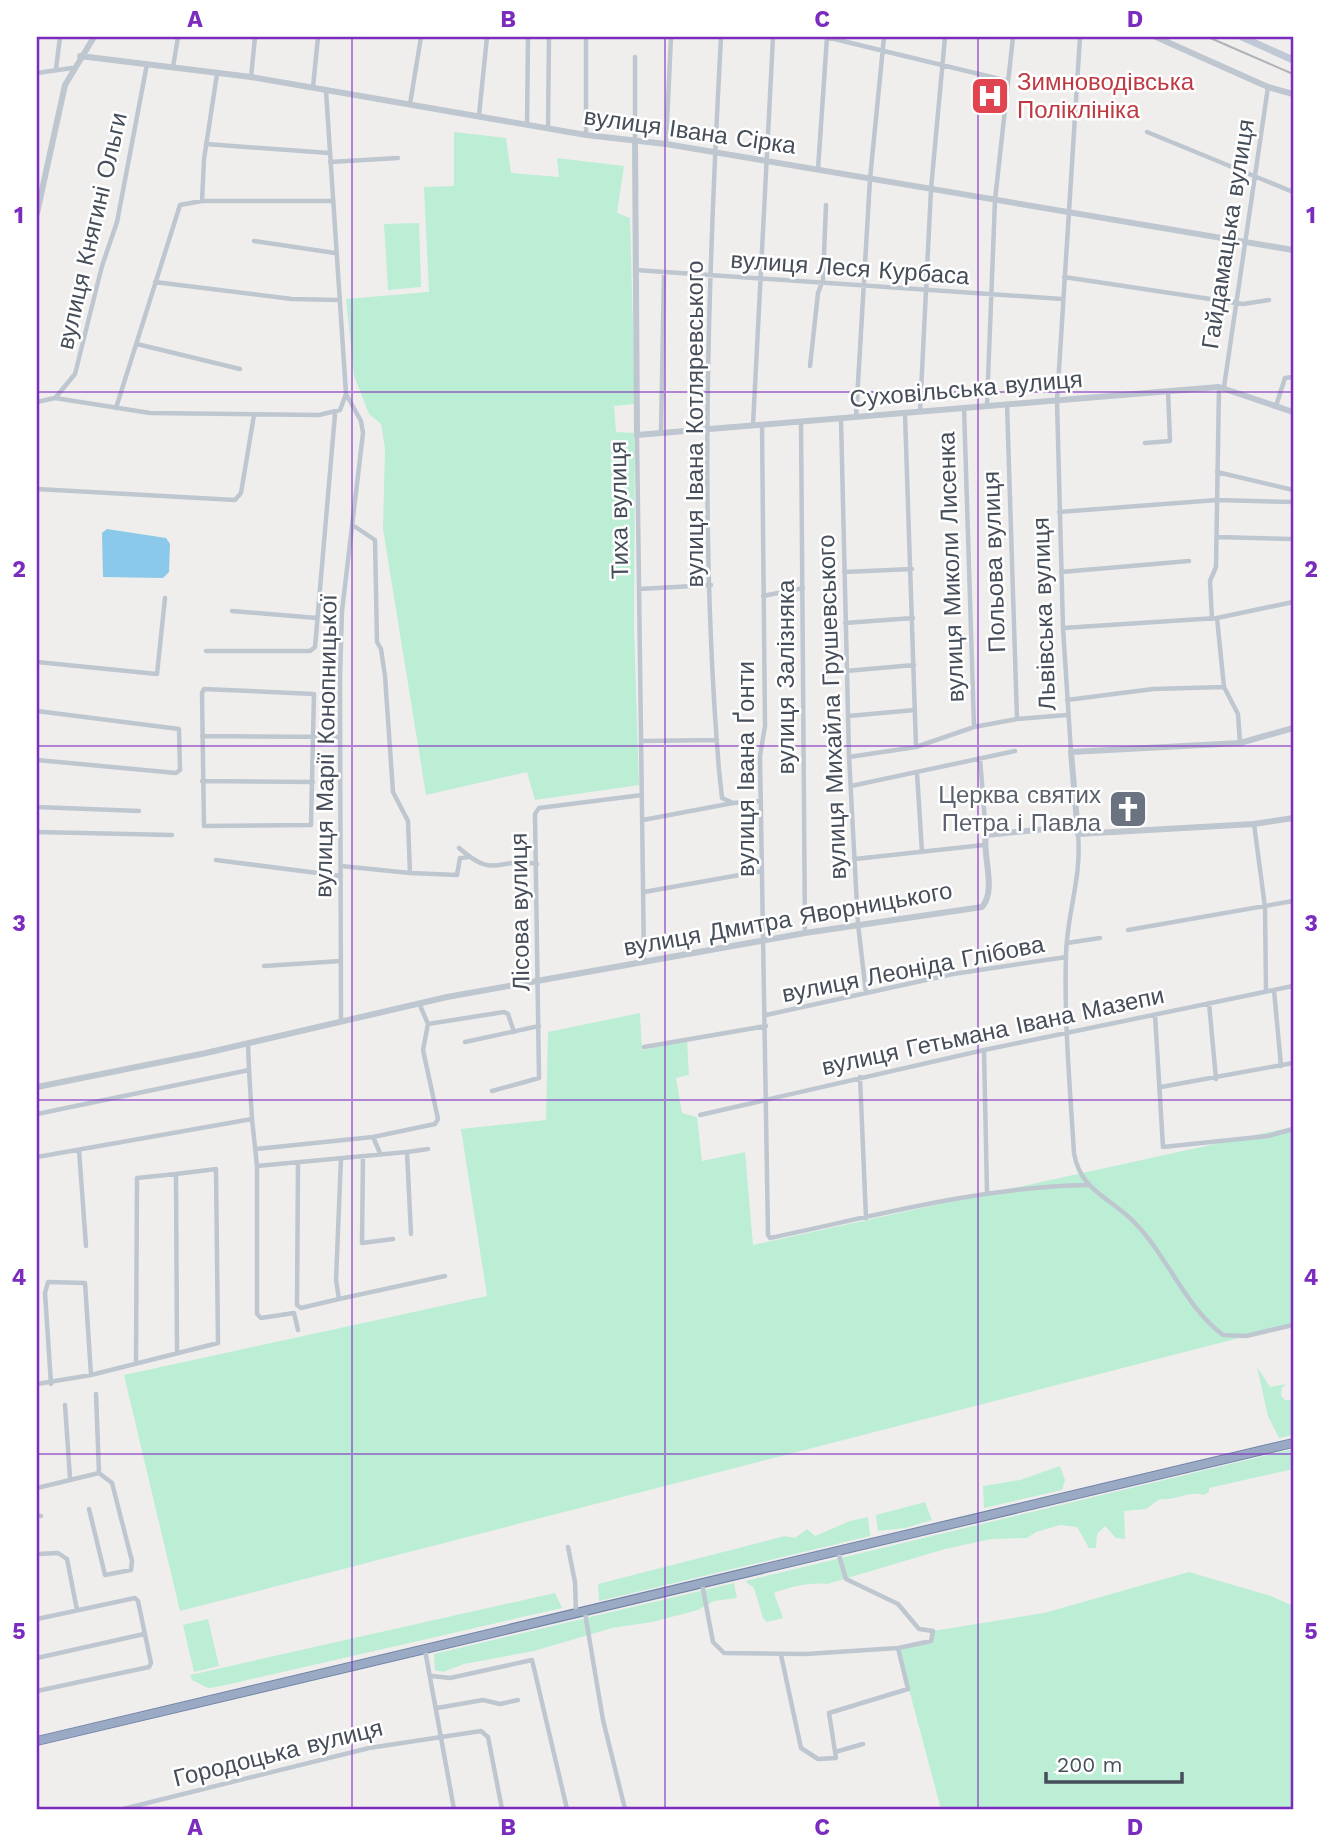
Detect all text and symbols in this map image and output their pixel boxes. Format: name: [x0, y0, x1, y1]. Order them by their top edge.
text: A: [187, 6, 203, 33]
text: B: [500, 6, 516, 33]
text: C: [814, 6, 830, 33]
text: D: [1127, 6, 1143, 33]
place label: Зимноводівська Поліклініка: [1017, 68, 1195, 124]
hospital icon: Зимноводівська Поліклініка: [969, 75, 1011, 117]
street label: вулиця Івана Сірка: [582, 102, 798, 160]
street label: вулиця Княгині Ольги: [51, 110, 133, 352]
street label: Гайдамацька вулиця: [1196, 117, 1260, 351]
text: 1: [14, 202, 24, 229]
text: 1: [1306, 202, 1316, 229]
street label: вулиця Леся Курбаса: [730, 246, 971, 290]
street label: вулиця Івана Котляревського: [681, 261, 709, 587]
street label: Суховільська вулиця: [848, 365, 1084, 413]
street label: вулиця Миколи Лисенка: [932, 431, 970, 703]
street label: Тиха вулиця: [604, 441, 634, 579]
street label: Польова вулиця: [977, 471, 1011, 653]
street label: Львівська вулиця: [1027, 517, 1061, 711]
street label: вулиця Михайла Грушевського: [812, 534, 852, 880]
text: 2: [12, 556, 26, 583]
text: 2: [1304, 556, 1318, 583]
street label: вулиця Залізняка: [772, 579, 800, 774]
street label: вулиця Марії Конопницької: [309, 594, 343, 898]
street label: вулиця Івана Ґонти: [732, 661, 760, 877]
place label: Церква святих Петра і Павла: [938, 781, 1102, 837]
church icon: Церква святих Петра і Павла: [1107, 788, 1149, 830]
street label: Лісова вулиця: [505, 832, 535, 992]
street label: вулиця Дмитра Яворницького: [622, 876, 954, 962]
text: 3: [12, 910, 26, 937]
text: 3: [1304, 910, 1318, 937]
street label: вулиця Леоніда Глібова: [780, 930, 1047, 1008]
street label: вулиця Гетьмана Івана Мазепи: [819, 981, 1167, 1081]
text: 4: [12, 1264, 27, 1291]
text: 4: [1304, 1264, 1319, 1291]
text: 5: [12, 1618, 26, 1645]
text: 5: [1304, 1618, 1318, 1645]
street label: Городоцька вулиця: [170, 1713, 386, 1793]
scale bar: [1046, 1741, 1183, 1785]
text: 200 m: [1057, 1752, 1123, 1777]
text: A: [187, 1814, 203, 1841]
text: B: [500, 1814, 516, 1841]
text: C: [814, 1814, 830, 1841]
text: D: [1127, 1814, 1143, 1841]

